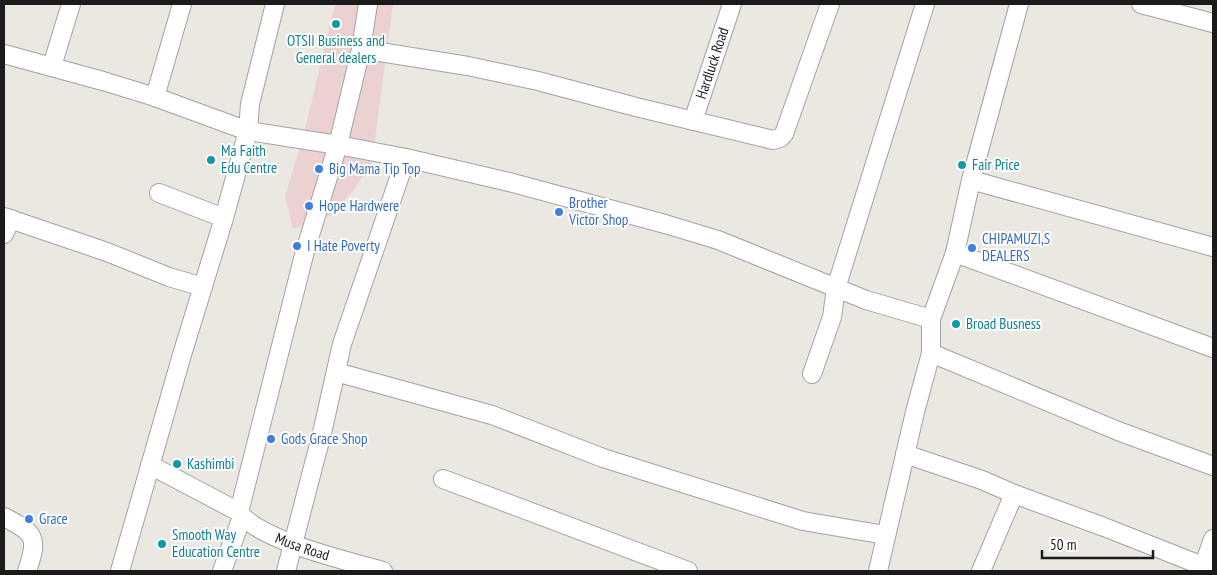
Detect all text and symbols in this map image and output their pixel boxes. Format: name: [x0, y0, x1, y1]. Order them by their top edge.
marker: OTSII Business and General dealers: [330, 18, 342, 30]
street label: Hardluck Road: [691, 25, 733, 101]
place label: OTSII Business and General dealers: [287, 31, 385, 67]
place label: Ma Faith Edu Centre: [221, 141, 277, 177]
marker: Ma Faith Edu Centre: [205, 154, 217, 166]
place label: Fair Price: [972, 155, 1020, 174]
place label: Big Mama Tip Top: [329, 159, 421, 178]
marker: Fair Price: [956, 159, 968, 171]
marker: Big Mama Tip Top: [313, 163, 325, 175]
place label: Brother Victor Shop: [568, 193, 628, 229]
place label: Hope Hardwere: [319, 196, 399, 215]
marker: Hope Hardwere: [303, 200, 315, 212]
marker: Brother Victor Shop: [553, 206, 565, 218]
place label: CHIPAMUZI,S DEALERS: [982, 229, 1050, 265]
place label: I Hate Poverty: [307, 236, 380, 255]
marker: I Hate Poverty: [291, 240, 303, 252]
marker: CHIPAMUZI,S DEALERS: [966, 242, 978, 254]
place label: Broad Busness: [966, 314, 1041, 333]
marker: Broad Busness: [950, 318, 962, 330]
place label: Gods Grace Shop: [281, 429, 368, 448]
marker: Gods Grace Shop: [265, 433, 277, 445]
place label: Kashimbi: [187, 454, 235, 473]
marker: Kashimbi: [171, 458, 183, 470]
place label: Grace: [39, 509, 68, 528]
marker: Grace: [23, 513, 35, 525]
place label: Smooth Way Education Centre: [172, 525, 260, 561]
street label: Musa Road: [273, 528, 332, 565]
scale bar: [1042, 528, 1153, 560]
text: 50 m: [1050, 535, 1076, 554]
marker: Smooth Way Education Centre: [156, 538, 168, 550]

